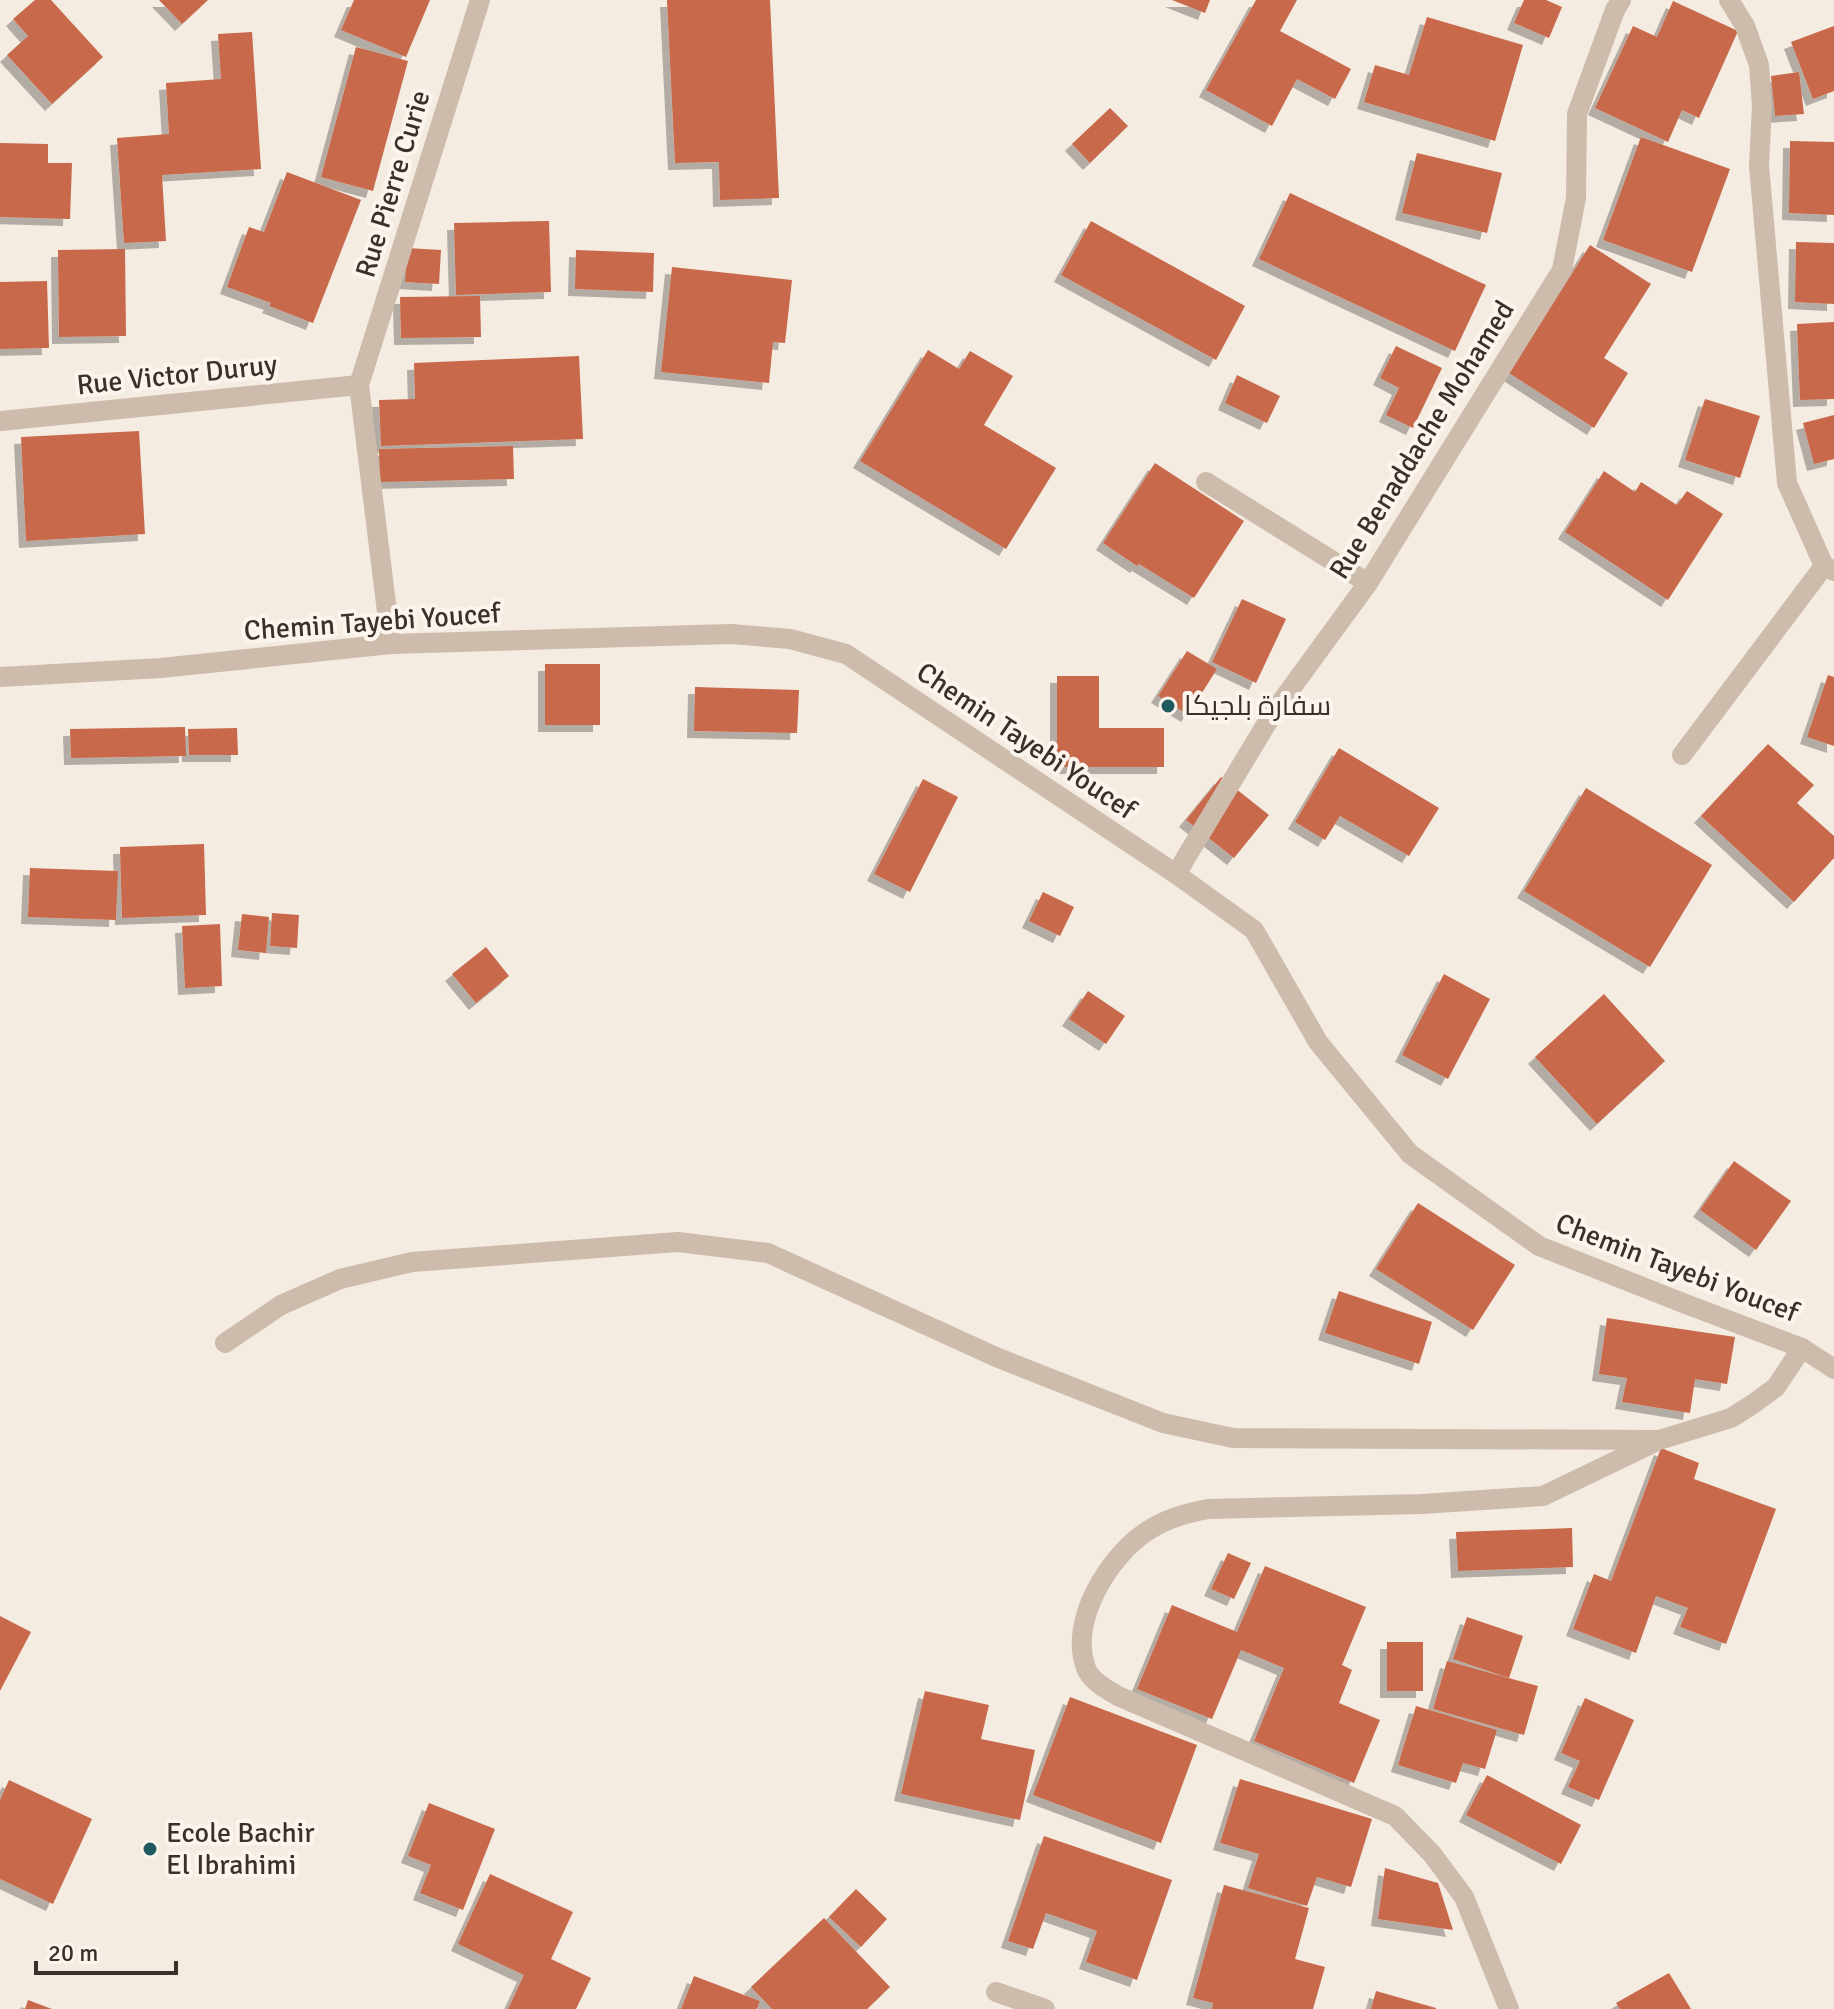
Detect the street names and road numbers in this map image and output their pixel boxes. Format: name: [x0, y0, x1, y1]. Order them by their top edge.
street label: Rue Pierre Curie: [348, 86, 438, 282]
street label: Rue Benaddache Mohamed: [1322, 294, 1522, 586]
street label: Rue Victor Duruy: [75, 348, 279, 402]
street label: Chemin Tayebi Youcef: [243, 596, 503, 648]
street label: Chemin Tayebi Youcef: [910, 655, 1143, 828]
street label: Chemin Tayebi Youcef: [1551, 1206, 1805, 1331]

